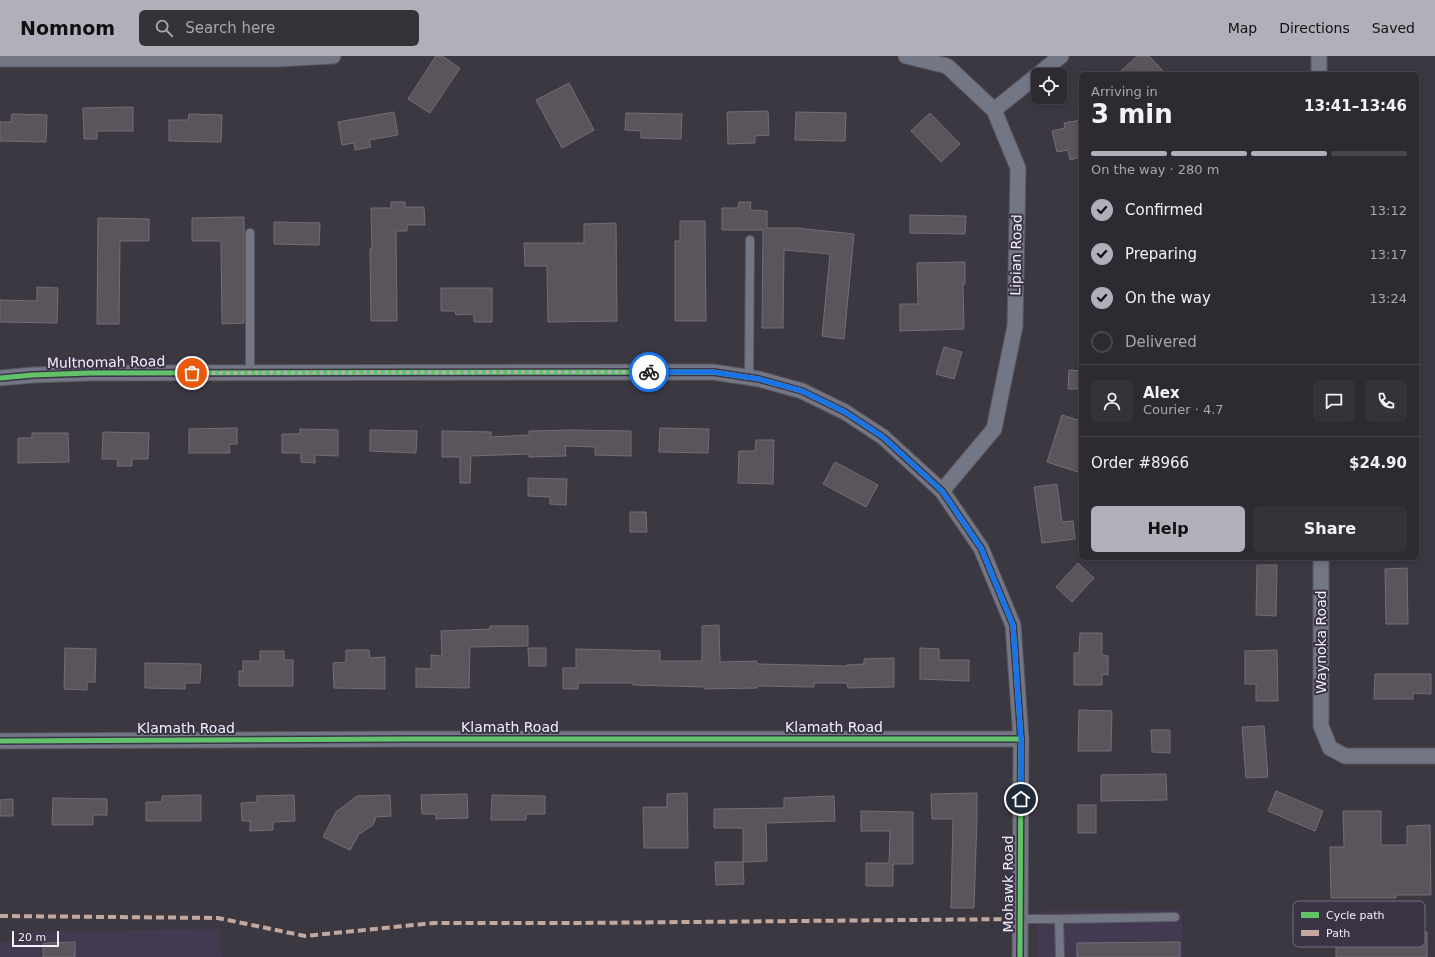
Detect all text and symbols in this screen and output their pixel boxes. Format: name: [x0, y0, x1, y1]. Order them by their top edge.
search box: [139, 10, 419, 46]
text: Nomnom: [20, 17, 115, 39]
icon: search: [153, 17, 175, 39]
text: Search here: [185, 19, 275, 37]
text: Map: [1228, 20, 1257, 36]
text: Directions: [1279, 20, 1350, 36]
text: Saved: [1372, 20, 1415, 36]
map controls: [1031, 68, 1067, 104]
button: locate: [1031, 68, 1067, 104]
text: Arriving in: [1091, 84, 1158, 99]
text: 13:41–13:46: [1304, 97, 1407, 115]
text: 3 min: [1091, 99, 1173, 129]
text: On the way · 280 m: [1091, 162, 1219, 177]
icon: check: [1091, 199, 1113, 221]
text: Confirmed: [1125, 201, 1203, 219]
text: 13:12: [1370, 203, 1407, 218]
street label: Lipian Road: [1007, 214, 1025, 296]
icon: check: [1091, 243, 1113, 265]
text: Preparing: [1125, 245, 1197, 263]
text: 13:17: [1370, 247, 1407, 262]
icon: check: [1091, 287, 1113, 309]
text: On the way: [1125, 289, 1211, 307]
text: 13:24: [1370, 291, 1407, 306]
text: Delivered: [1125, 333, 1197, 351]
courier: [629, 352, 669, 392]
street label: Multnomah Road: [47, 353, 165, 371]
pin: [175, 356, 209, 390]
icon: bike: [638, 361, 660, 383]
icon: bag: [181, 362, 203, 384]
button: person: [1091, 380, 1133, 422]
button: chat: [1313, 380, 1355, 422]
button: phone: [1365, 380, 1407, 422]
text: Alex: [1143, 384, 1180, 402]
text: Courier · 4.7: [1143, 402, 1224, 417]
text: Order #8966: [1091, 454, 1189, 472]
text: $24.90: [1349, 454, 1407, 472]
button: Help: [1091, 506, 1245, 552]
button: Share: [1253, 506, 1407, 552]
street label: Waynoka Road: [1313, 590, 1329, 694]
street label: Klamath Road: [461, 719, 559, 735]
street label: Klamath Road: [785, 719, 883, 735]
street label: Klamath Road: [137, 720, 235, 736]
pin: [1004, 782, 1038, 816]
icon: home: [1010, 788, 1032, 810]
street label: Mohawk Road: [1000, 835, 1016, 933]
legend: [1293, 901, 1425, 947]
text: Cycle path: [1326, 909, 1385, 922]
text: Path: [1326, 927, 1350, 940]
scale bar: [12, 929, 59, 948]
text: 20 m: [18, 931, 46, 944]

